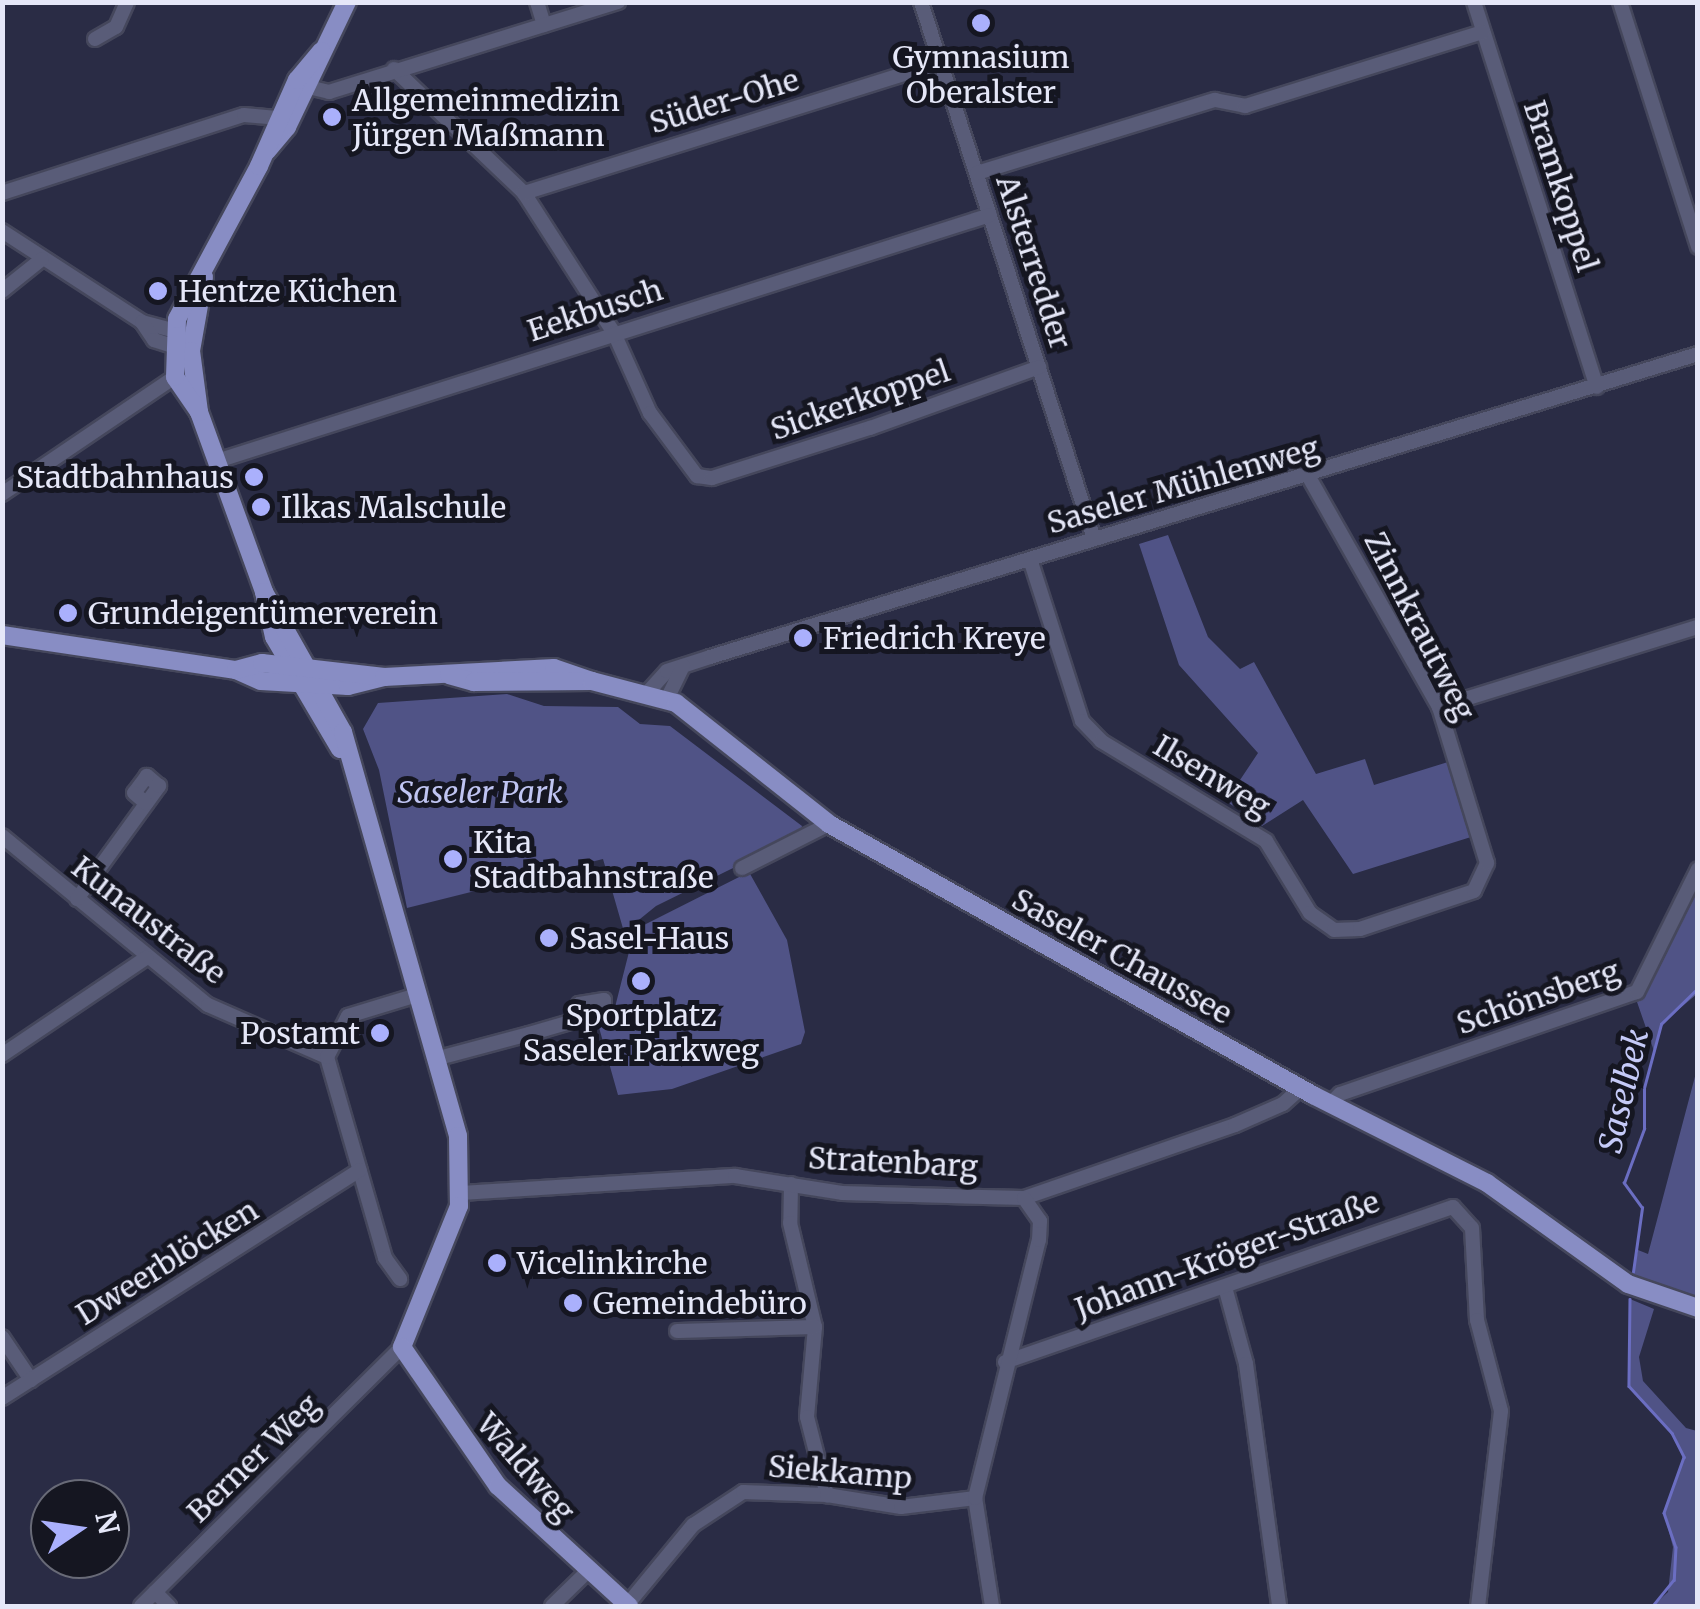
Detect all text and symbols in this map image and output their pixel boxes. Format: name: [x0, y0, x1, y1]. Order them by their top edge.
marker: Gymnasium Oberalster: [970, 12, 992, 34]
place label: Gymnasium Oberalster: [893, 39, 1069, 110]
street label: Süder-Ohe: [645, 61, 803, 141]
place label: Allgemeinmedizin Jürgen Maßmann: [352, 82, 620, 152]
street label: Bramkoppel: [1516, 96, 1606, 276]
marker: Allgemeinmedizin Jürgen Maßmann: [321, 106, 343, 128]
street label: Alsterredder: [989, 171, 1079, 353]
street label: Eekbusch: [523, 271, 667, 349]
place label: Hentze Küchen: [178, 273, 397, 309]
marker: Hentze Küchen: [147, 280, 169, 302]
street label: Sickerkoppel: [766, 353, 954, 447]
street label: Saseler Mühlenweg: [1043, 429, 1323, 541]
place label: Stadtbahnhaus: [16, 459, 234, 495]
marker: Stadtbahnhaus: [243, 466, 265, 488]
place label: Ilkas Malschule: [281, 489, 506, 525]
marker: Ilkas Malschule: [250, 496, 272, 518]
street label: Zinnkrautweg: [1357, 526, 1483, 726]
place label: Grundeigentümerverein: [88, 595, 438, 631]
marker: Grundeigentümerverein: [57, 602, 79, 624]
place label: Friedrich Kreye: [823, 620, 1046, 656]
marker: Friedrich Kreye: [792, 627, 814, 649]
street label: Ilsenweg: [1147, 727, 1277, 825]
park label: Saseler Park: [397, 774, 563, 810]
place label: Kita Stadtbahnstraße: [473, 824, 714, 894]
marker: Kita Stadtbahnstraße: [442, 848, 464, 870]
street label: Kunaustraße: [65, 849, 233, 991]
street label: Saseler Chaussee: [1006, 881, 1238, 1031]
place label: Sasel-Haus: [569, 920, 729, 956]
marker: Sasel-Haus: [538, 927, 560, 949]
street label: Schönsberg: [1452, 952, 1624, 1042]
marker: Sportplatz Saseler Parkweg: [630, 970, 652, 992]
place label: Sportplatz Saseler Parkweg: [523, 997, 759, 1068]
place label: Postamt: [240, 1015, 360, 1051]
marker: Postamt: [369, 1022, 391, 1044]
water label: Saselbek: [1591, 1026, 1657, 1156]
street label: Stratenbarg: [807, 1140, 979, 1184]
street label: Johann-Kröger-Straße: [1070, 1183, 1384, 1327]
street label: Dweerblöcken: [70, 1192, 264, 1332]
place label: Vicelinkirche: [517, 1245, 707, 1281]
marker: Vicelinkirche: [486, 1252, 508, 1274]
place label: Gemeindebüro: [593, 1285, 807, 1321]
marker: Gemeindebüro: [562, 1292, 584, 1314]
street label: Berner Weg: [180, 1386, 326, 1530]
street label: Waldweg: [469, 1406, 583, 1528]
street label: Siekkamp: [767, 1448, 913, 1496]
north arrow: [30, 1479, 130, 1579]
text: N: [87, 1508, 127, 1538]

